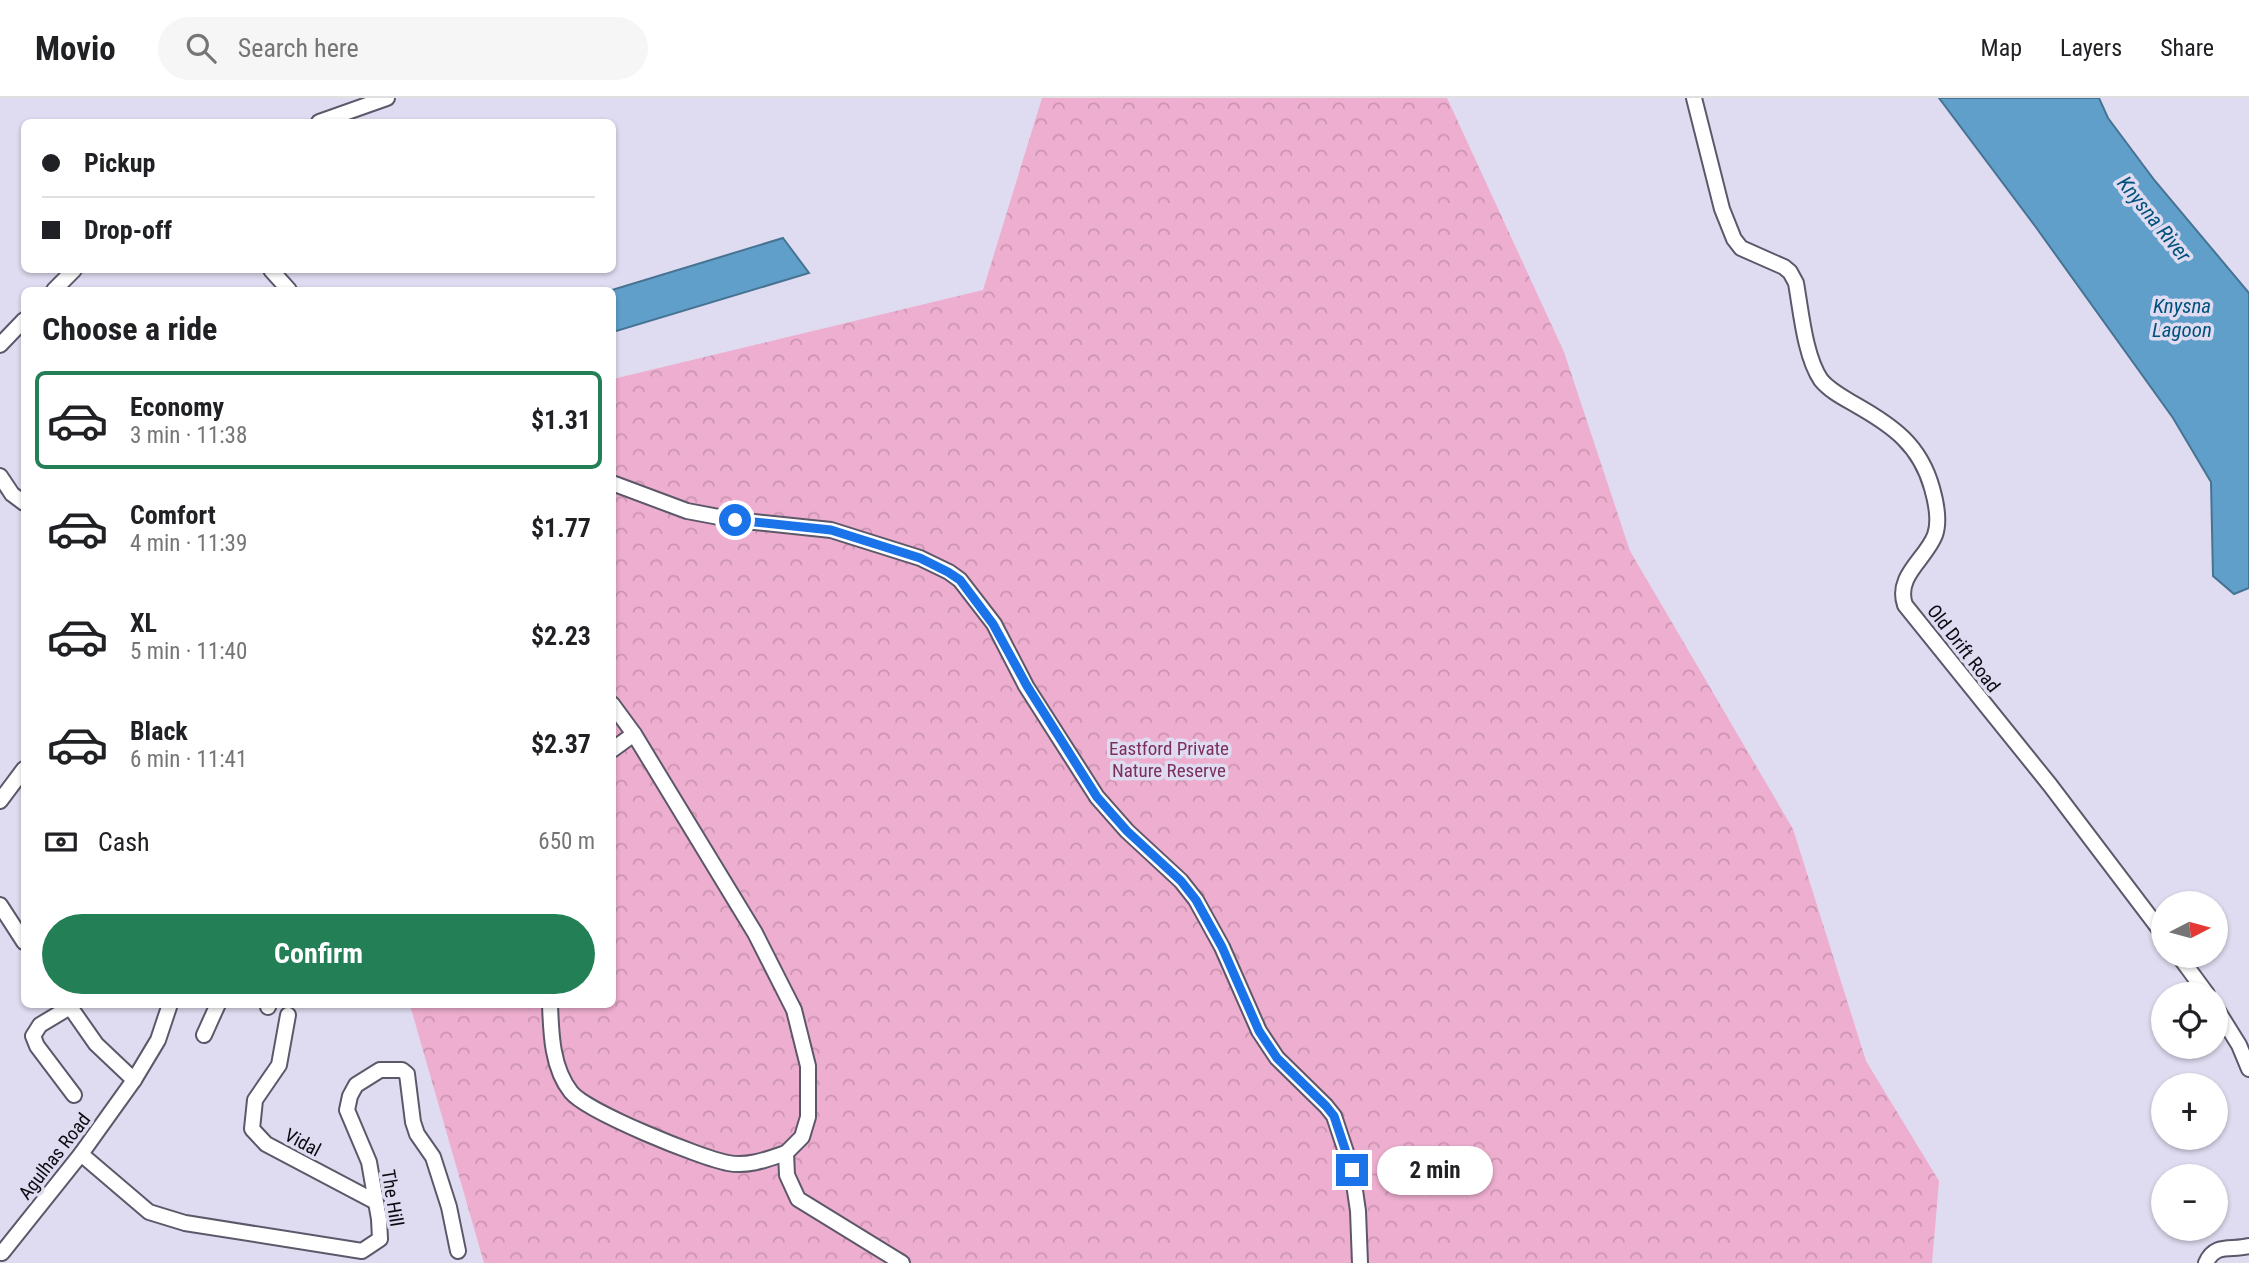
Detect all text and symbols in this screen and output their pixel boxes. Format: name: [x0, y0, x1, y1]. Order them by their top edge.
search box: [158, 17, 648, 80]
text: Movio: [35, 29, 116, 68]
icon: search: [182, 29, 220, 67]
text: Search here: [238, 33, 359, 63]
text: Map: [1981, 34, 2022, 62]
text: Layers: [2060, 34, 2122, 62]
text: Share: [2160, 34, 2214, 62]
text: Pickup: [84, 148, 155, 178]
water label: Knysna River: [2112, 172, 2196, 267]
text: Drop-off: [84, 215, 172, 245]
water label: Knysna Lagoon: [2152, 294, 2212, 342]
text: Choose a ride: [42, 310, 217, 348]
icon: car: [46, 389, 109, 452]
text: Economy: [130, 392, 224, 422]
text: $1.31: [531, 405, 591, 435]
text: 3 min · 11:38: [130, 422, 247, 449]
icon: car: [46, 497, 109, 560]
text: Comfort: [130, 500, 216, 530]
route start: [719, 504, 751, 536]
text: $1.77: [531, 513, 591, 543]
text: 4 min · 11:39: [130, 530, 247, 557]
street label: Old Drift Road: [1922, 600, 2005, 697]
icon: car: [46, 605, 109, 668]
text: XL: [130, 608, 157, 638]
text: $2.23: [531, 621, 591, 651]
text: 5 min · 11:40: [130, 638, 247, 665]
icon: car: [46, 713, 109, 776]
text: Black: [130, 716, 188, 746]
text: $2.37: [531, 729, 591, 759]
park label: Eastford Private Nature Reserve: [1109, 737, 1229, 782]
text: 6 min · 11:41: [130, 746, 247, 773]
icon: cash: [42, 823, 80, 861]
text: Cash: [98, 827, 150, 857]
text: 650 m: [538, 828, 595, 855]
north arrow: [2151, 891, 2228, 968]
map controls: [2151, 891, 2228, 1241]
button: Confirm: [42, 914, 595, 994]
button: locate: [2151, 982, 2228, 1059]
button: +: [2151, 1073, 2228, 1150]
street label: Agulhas Road: [14, 1109, 95, 1204]
street label: Vidal: [281, 1123, 325, 1161]
callout: 2 min: [1376, 1146, 1492, 1194]
route end: [1336, 1154, 1368, 1186]
text: 2 min: [1409, 1157, 1461, 1184]
button: −: [2151, 1164, 2228, 1241]
street label: The Hill: [377, 1168, 408, 1228]

